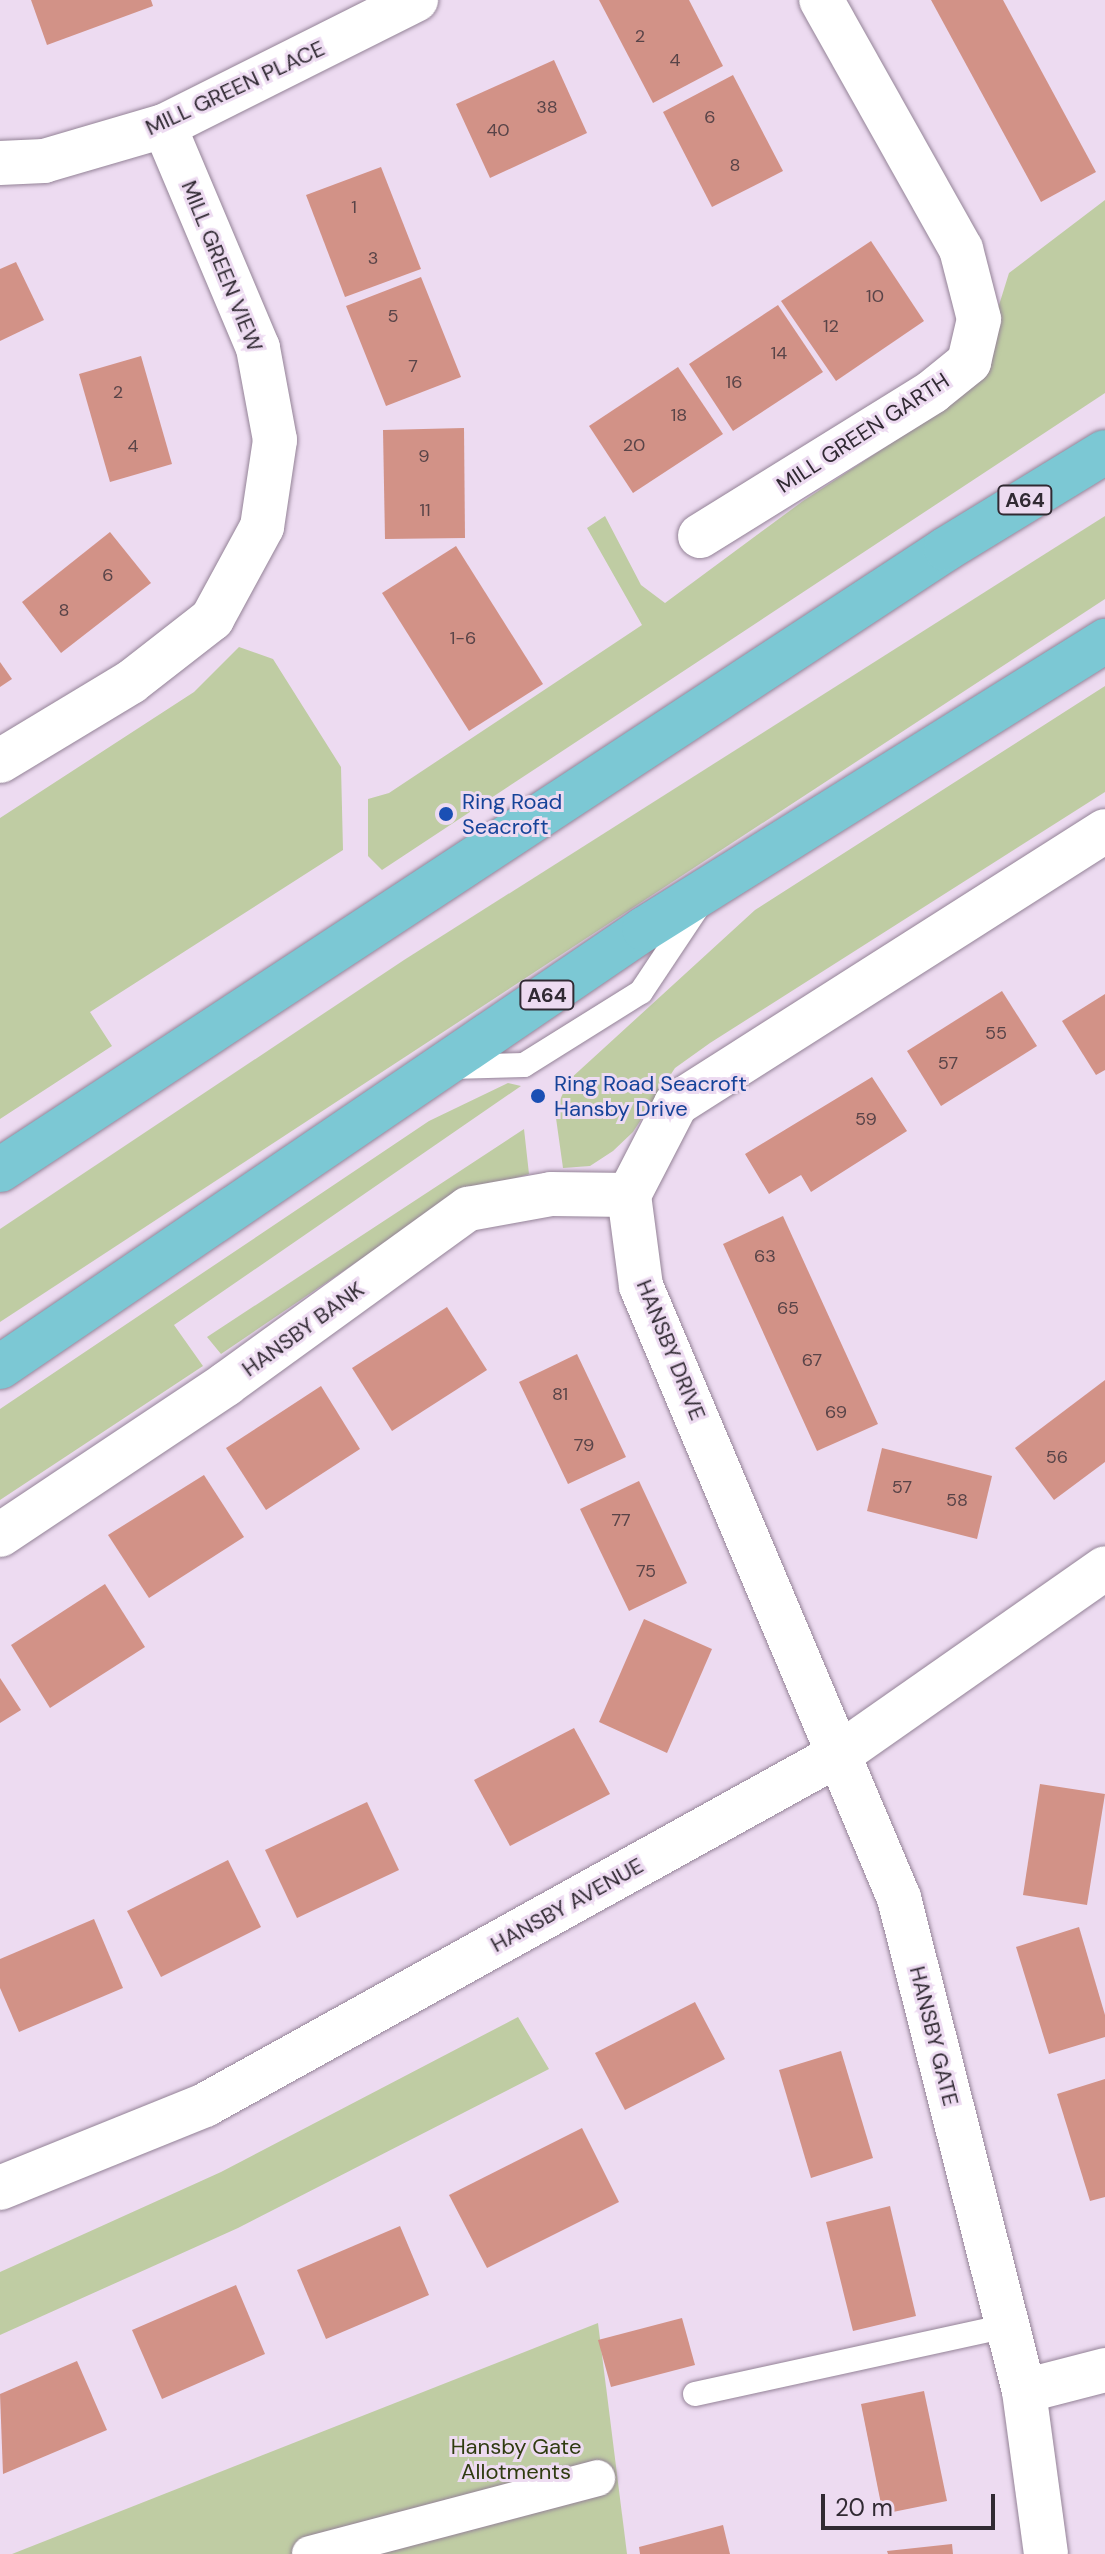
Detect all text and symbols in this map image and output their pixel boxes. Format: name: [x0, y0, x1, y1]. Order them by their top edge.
house number: 2: [635, 25, 645, 47]
street label: MILL GREEN PLACE: [141, 35, 329, 141]
house number: 4: [670, 49, 680, 71]
house number: 38: [536, 96, 558, 118]
house number: 6: [704, 106, 716, 128]
house number: 40: [486, 119, 510, 141]
house number: 8: [730, 154, 740, 176]
street label: MILL GREEN VIEW: [176, 177, 268, 355]
house number: 1: [351, 196, 357, 218]
house number: 3: [368, 247, 378, 269]
house number: 10: [866, 285, 884, 307]
house number: 5: [388, 305, 398, 327]
house number: 12: [823, 315, 839, 337]
house number: 14: [771, 342, 787, 364]
house number: 7: [408, 355, 418, 377]
street label: MILL GREEN GARTH: [772, 367, 954, 499]
house number: 16: [726, 371, 742, 393]
house number: 2: [113, 381, 123, 403]
house number: 18: [671, 404, 687, 426]
house number: 20: [623, 434, 645, 456]
house number: 4: [128, 435, 138, 457]
house number: 9: [418, 445, 430, 467]
road number: A64: [997, 484, 1053, 516]
house number: 11: [419, 499, 431, 521]
house number: 6: [102, 564, 114, 586]
house number: 8: [59, 599, 69, 621]
house number: 1-6: [450, 627, 476, 649]
place label: Ring Road Seacroft: [462, 788, 562, 840]
marker: Ring Road Seacroft: [437, 805, 455, 823]
road number: A64: [519, 979, 575, 1011]
house number: 55: [985, 1022, 1007, 1044]
house number: 57: [938, 1052, 958, 1074]
place label: Ring Road Seacroft Hansby Drive: [554, 1070, 747, 1122]
marker: Ring Road Seacroft Hansby Drive: [529, 1087, 547, 1105]
house number: 59: [855, 1108, 877, 1130]
house number: 63: [754, 1245, 776, 1267]
street label: HANSBY BANK: [237, 1276, 369, 1382]
street label: HANSBY DRIVE: [631, 1276, 711, 1424]
house number: 65: [777, 1297, 799, 1319]
house number: 67: [802, 1349, 822, 1371]
house number: 81: [552, 1383, 568, 1405]
house number: 69: [825, 1401, 847, 1423]
house number: 79: [574, 1434, 594, 1456]
house number: 56: [1046, 1446, 1068, 1468]
house number: 57: [892, 1476, 912, 1498]
house number: 58: [946, 1489, 968, 1511]
house number: 77: [611, 1509, 631, 1531]
house number: 75: [636, 1560, 656, 1582]
street label: HANSBY AVENUE: [486, 1852, 648, 1958]
street label: HANSBY GATE: [904, 1963, 964, 2109]
park label: Hansby Gate Allotments: [451, 2433, 581, 2484]
scale bar: [825, 2478, 999, 2528]
text: 20 m: [835, 2492, 893, 2523]

